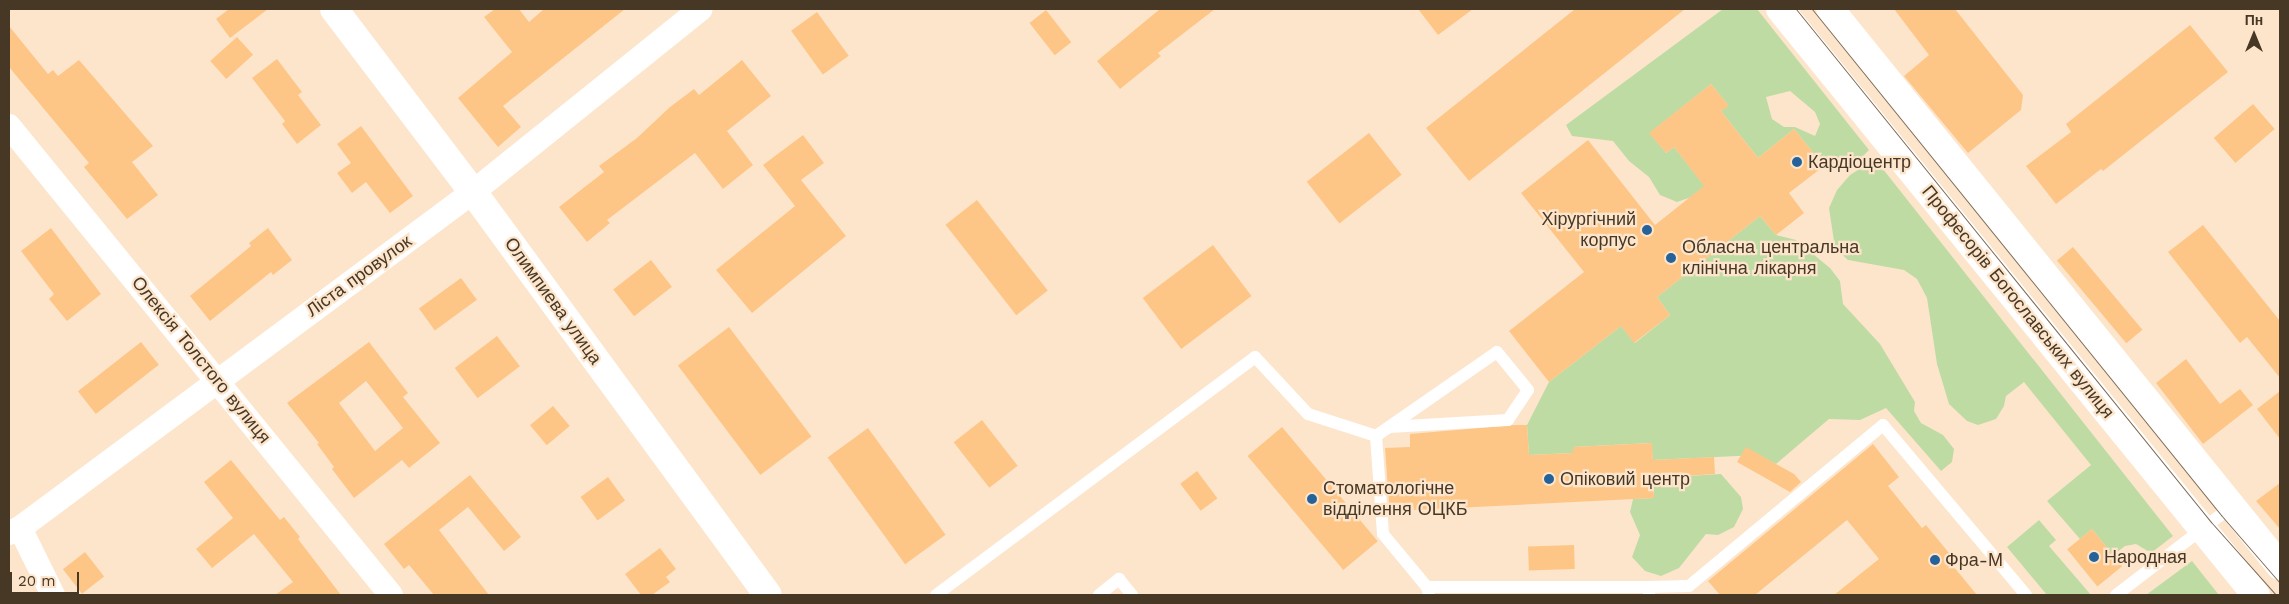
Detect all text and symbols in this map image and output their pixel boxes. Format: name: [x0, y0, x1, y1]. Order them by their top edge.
north arrow: [2229, 10, 2279, 60]
text: Пн: [2245, 12, 2263, 28]
place label: Кардіоцентр: [1808, 151, 1911, 173]
marker: Кардіоцентр: [1790, 155, 1804, 169]
street label: Професорів Богославських вулиця: [1917, 181, 2119, 423]
place label: Хірургічний корпус: [1541, 209, 1636, 252]
marker: Хірургічний корпус: [1640, 223, 1654, 237]
street label: Ліста провулок: [302, 230, 416, 322]
street label: Олимпиева улица: [500, 233, 606, 369]
place label: Обласна центральна клінічна лікарня: [1682, 237, 1859, 280]
marker: Обласна центральна клінічна лікарня: [1664, 251, 1678, 265]
street label: Олексія Толстого вулиця: [127, 272, 275, 448]
place label: Опіковий центр: [1560, 468, 1690, 490]
marker: Опіковий центр: [1542, 472, 1556, 486]
place label: Стоматологічне відділення ОЦКБ: [1323, 478, 1467, 520]
marker: Стоматологічне відділення ОЦКБ: [1305, 492, 1319, 506]
place label: Народная: [2104, 546, 2187, 568]
place label: Фра-М: [1945, 549, 2003, 571]
marker: Народная: [2088, 551, 2100, 563]
marker: Фра-М: [1929, 554, 1941, 566]
scale bar: [12, 562, 81, 594]
text: 20 m: [18, 572, 56, 590]

